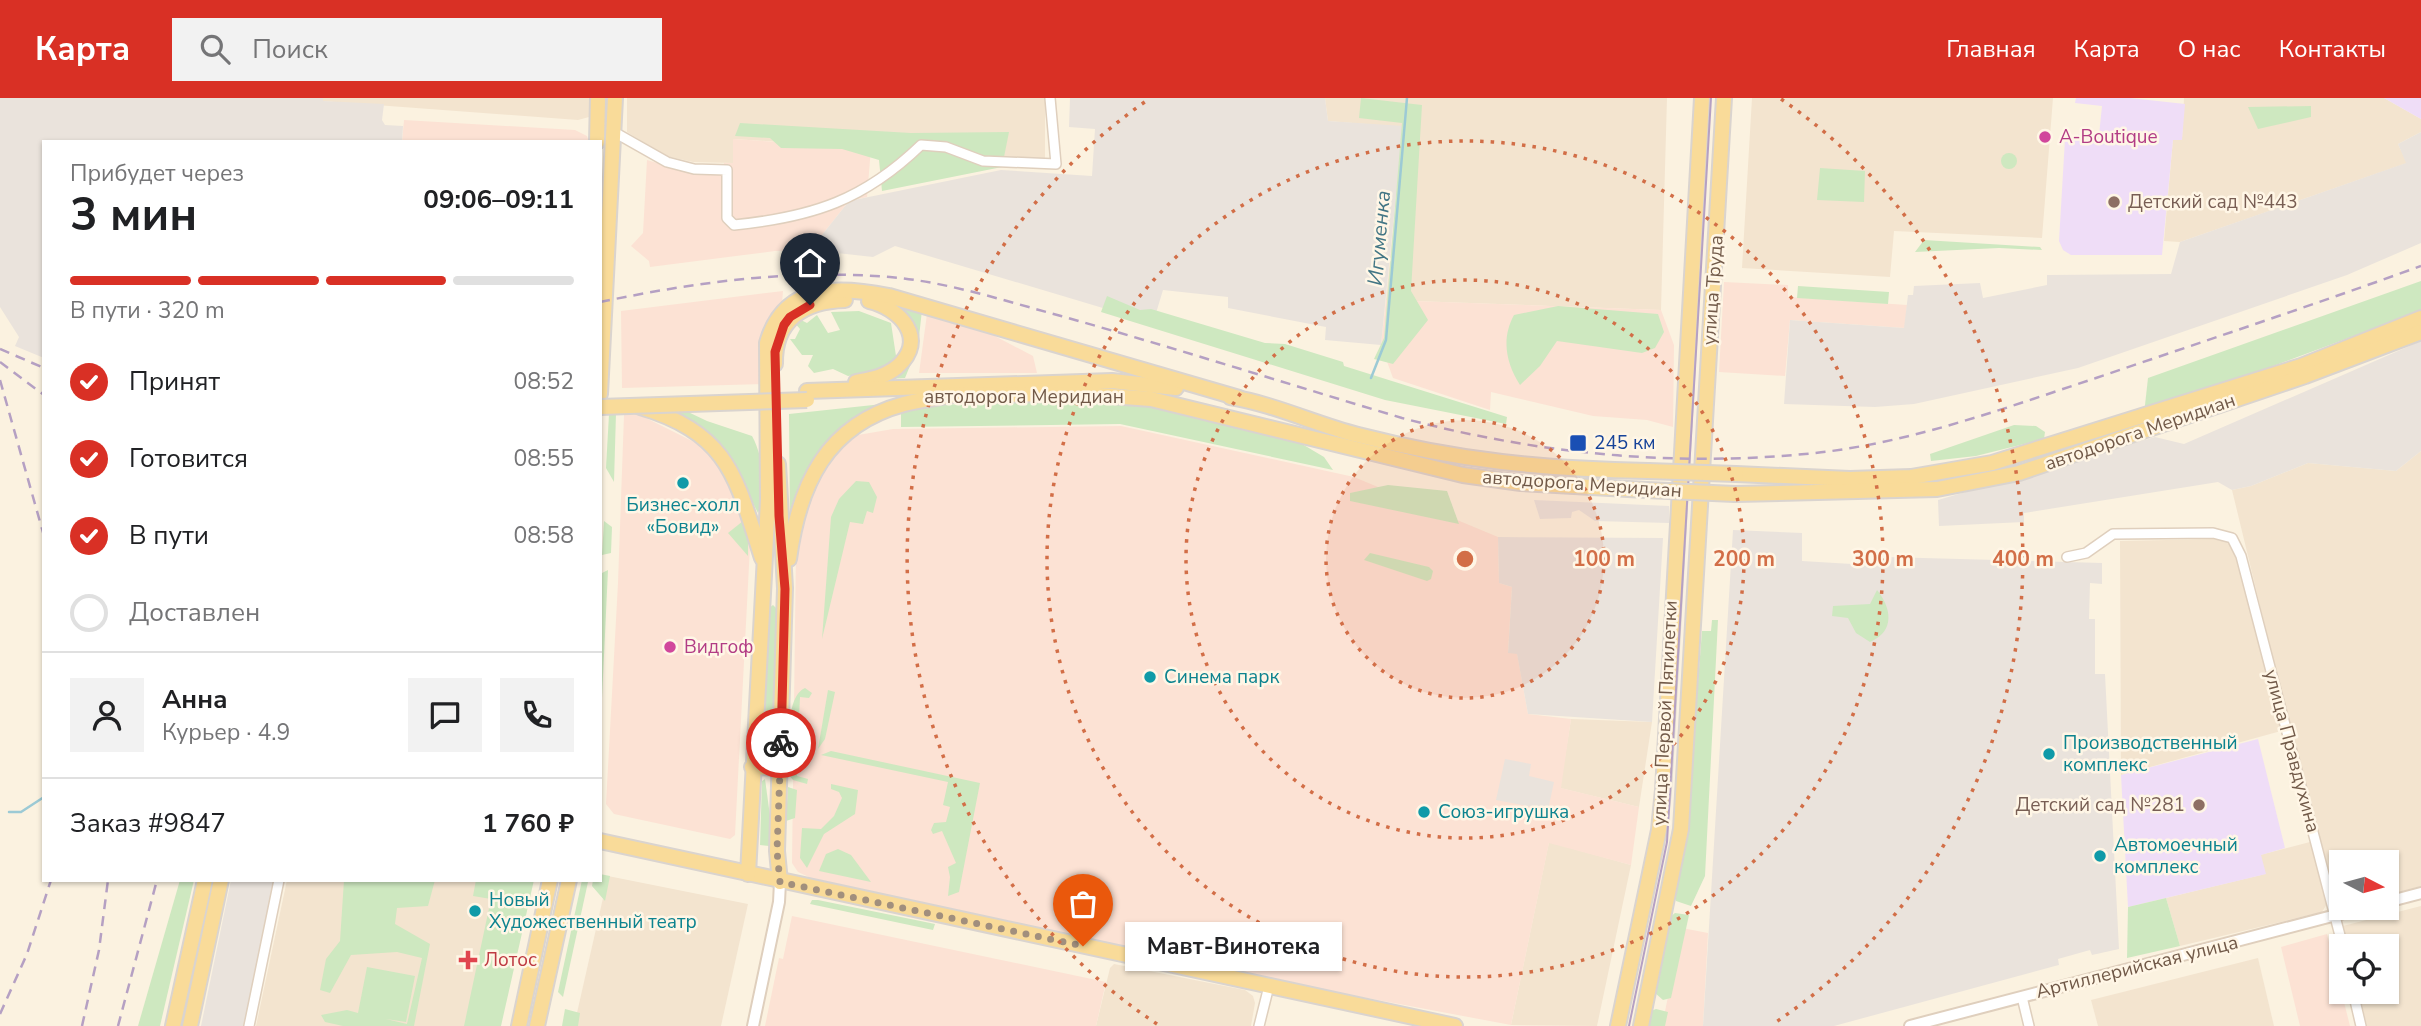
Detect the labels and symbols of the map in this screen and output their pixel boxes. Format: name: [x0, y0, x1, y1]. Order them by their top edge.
place label: A-Boutique: [2059, 124, 2158, 150]
marker: A-Boutique: [2037, 129, 2053, 145]
water label: Игуменка: [1361, 189, 1397, 287]
place label: Детский сад №443: [2128, 189, 2298, 215]
marker: Детский сад №443: [2106, 194, 2122, 210]
pin: [780, 233, 840, 305]
street label: улица Труда: [1696, 234, 1730, 346]
street label: автодорога Меридиан: [924, 384, 1124, 410]
street label: автодорога Меридиан: [2041, 387, 2239, 477]
place label: 245 км: [1594, 430, 1656, 456]
marker: 245 км: [1568, 433, 1588, 453]
street label: автодорога Меридиан: [1481, 464, 1683, 504]
marker: Бизнес-холл «Бовид»: [675, 475, 691, 491]
place label: Бизнес-холл «Бовид»: [626, 492, 740, 540]
text: 100 m: [1573, 545, 1635, 573]
text: 200 m: [1713, 545, 1775, 573]
text: 300 m: [1852, 545, 1914, 573]
text: 400 m: [1992, 545, 2054, 573]
centre of rings: [1453, 547, 1477, 571]
street label: улица Первой Пятилетки: [1646, 600, 1684, 826]
place label: Видгоф: [684, 634, 753, 660]
marker: Видгоф: [662, 639, 678, 655]
place label: Синема парк: [1164, 664, 1280, 690]
street label: улица Правдухина: [2258, 666, 2326, 836]
marker: Синема парк: [1142, 669, 1158, 685]
courier: [746, 708, 816, 778]
place label: Производственный комплекс: [2063, 730, 2238, 778]
marker: Производственный комплекс: [2041, 746, 2057, 762]
place label: Детский сад №281: [2015, 792, 2185, 818]
marker: Детский сад №281: [2191, 797, 2207, 813]
place label: Союз-игрушка: [1438, 799, 1569, 825]
marker: Союз-игрушка: [1416, 804, 1432, 820]
place label: Автомоечный комплекс: [2114, 832, 2238, 880]
marker: Автомоечный комплекс: [2092, 848, 2108, 864]
north arrow: [2329, 850, 2399, 920]
pin: [1053, 874, 1113, 946]
place label: Новый Художественный театр: [489, 887, 697, 935]
marker: Новый Художественный театр: [467, 903, 483, 919]
callout: Мавт-Винотека: [1125, 922, 1342, 970]
street label: Артиллерийская улица: [2033, 929, 2241, 1005]
place label: Лотос: [484, 947, 537, 973]
marker: Лотос: [458, 950, 478, 970]

